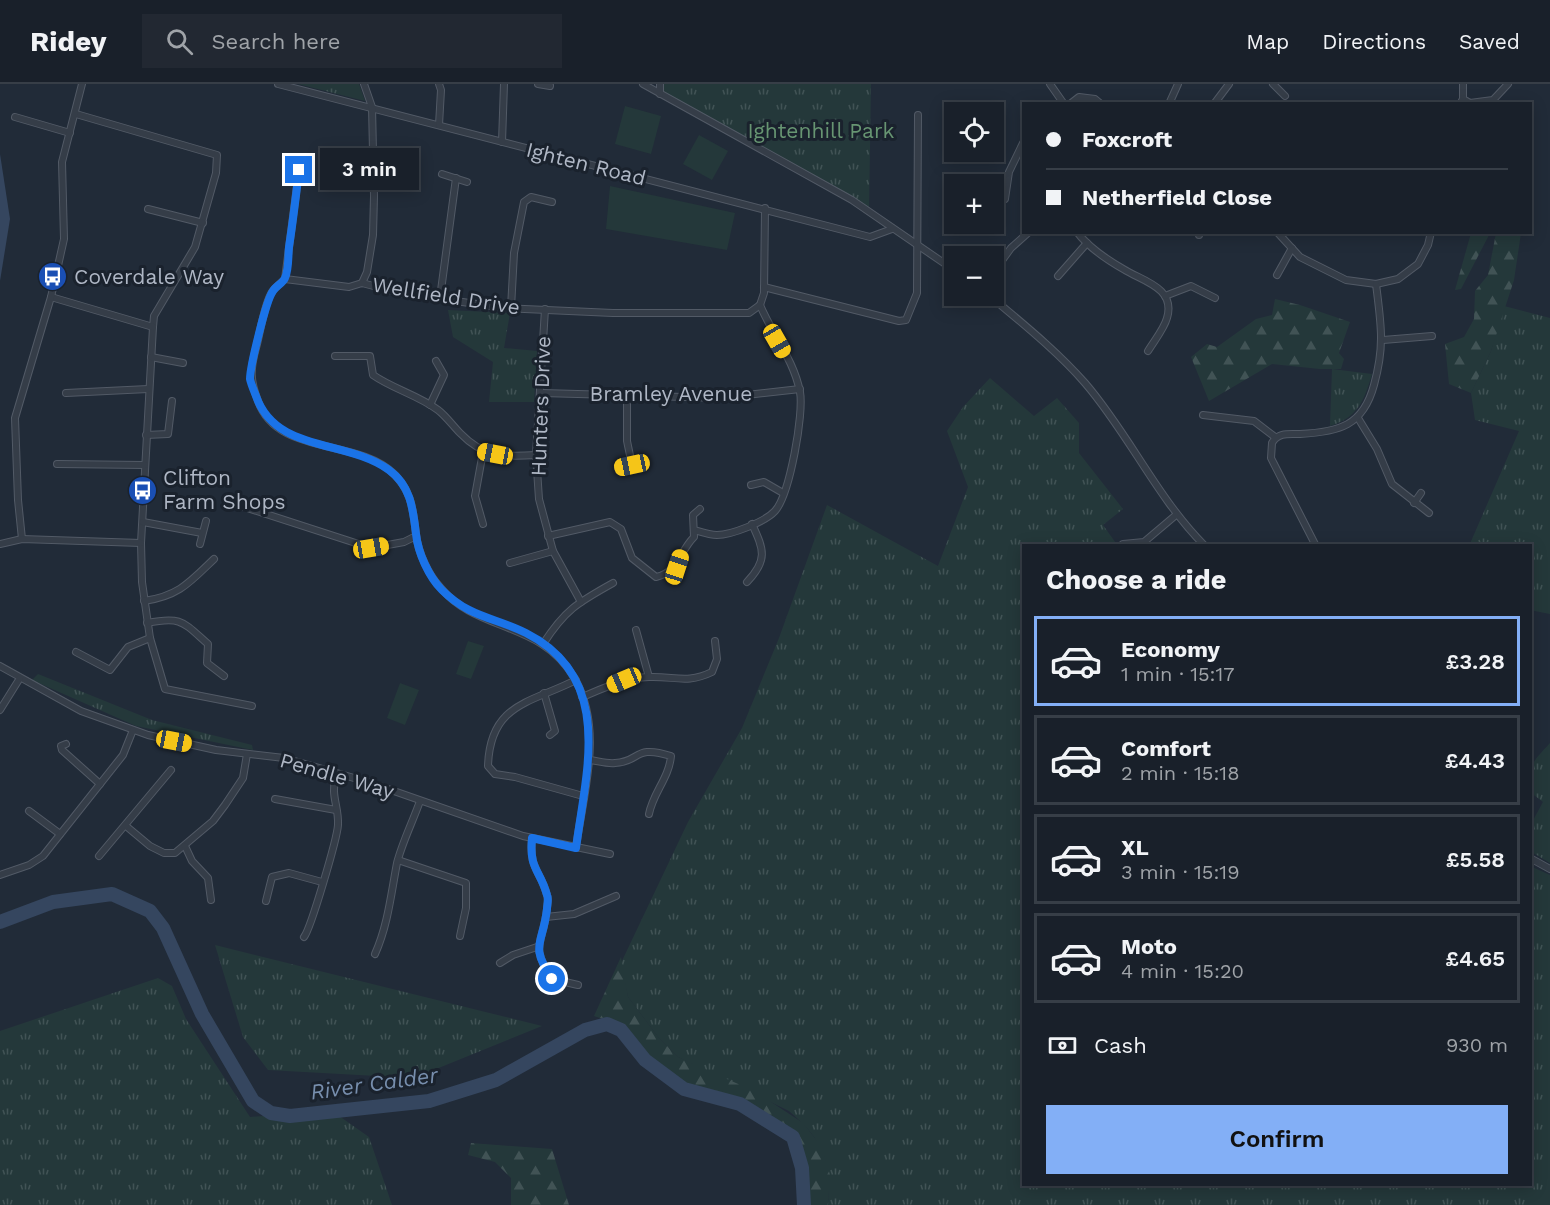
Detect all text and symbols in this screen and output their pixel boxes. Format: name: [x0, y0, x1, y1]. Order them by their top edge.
search box: [142, 14, 562, 68]
text: Ridey: [30, 25, 106, 58]
icon: search: [163, 25, 196, 58]
text: Search here: [211, 29, 340, 54]
text: Map: [1246, 29, 1289, 54]
text: Directions: [1322, 29, 1426, 54]
text: Saved: [1459, 29, 1520, 54]
map controls: [944, 102, 1004, 306]
button: locate: [944, 102, 1004, 162]
park label: Ightenhill Park: [748, 118, 895, 143]
text: Foxcroft: [1082, 127, 1172, 152]
street label: Ighten Road: [524, 137, 649, 190]
callout: 3 min: [320, 149, 419, 191]
route end: [285, 156, 312, 183]
text: 3 min: [342, 157, 397, 181]
button: +: [944, 174, 1004, 234]
text: Netherfield Close: [1082, 185, 1272, 210]
button: −: [944, 246, 1004, 306]
bus stop icon: Coverdale Way: [37, 261, 69, 293]
place label: Coverdale Way: [74, 264, 224, 289]
street label: Wellfield Drive: [370, 271, 522, 320]
car: [760, 321, 794, 361]
street label: Hunters Drive: [526, 335, 555, 477]
street label: Bramley Avenue: [590, 381, 752, 406]
car: [476, 442, 514, 466]
car: [613, 452, 651, 478]
place label: Clifton Farm Shops: [163, 465, 286, 514]
bus stop icon: Clifton Farm Shops: [126, 474, 158, 506]
car: [352, 536, 390, 560]
car: [663, 547, 691, 587]
text: Choose a ride: [1046, 564, 1226, 596]
icon: car: [1049, 634, 1103, 688]
text: Economy: [1121, 637, 1220, 662]
text: £3.28: [1445, 649, 1505, 674]
text: 1 min · 15:17: [1121, 662, 1235, 686]
car: [604, 665, 644, 695]
car: [155, 729, 193, 753]
icon: car: [1049, 733, 1103, 787]
text: Comfort: [1121, 736, 1211, 761]
street label: Pendle Way: [277, 747, 397, 804]
text: £4.43: [1445, 748, 1505, 773]
text: 2 min · 15:18: [1121, 761, 1239, 785]
icon: car: [1049, 832, 1103, 886]
text: XL: [1121, 835, 1149, 860]
text: £5.58: [1446, 847, 1505, 872]
text: 3 min · 15:19: [1121, 860, 1240, 884]
icon: car: [1049, 931, 1103, 985]
text: Moto: [1121, 934, 1177, 959]
text: £4.65: [1445, 946, 1505, 971]
text: 4 min · 15:20: [1121, 959, 1244, 983]
route start: [538, 965, 565, 992]
icon: cash: [1046, 1029, 1079, 1062]
text: Cash: [1094, 1033, 1147, 1058]
text: 930 m: [1446, 1033, 1508, 1057]
water label: River Calder: [309, 1062, 441, 1105]
button: Confirm: [1046, 1105, 1508, 1174]

